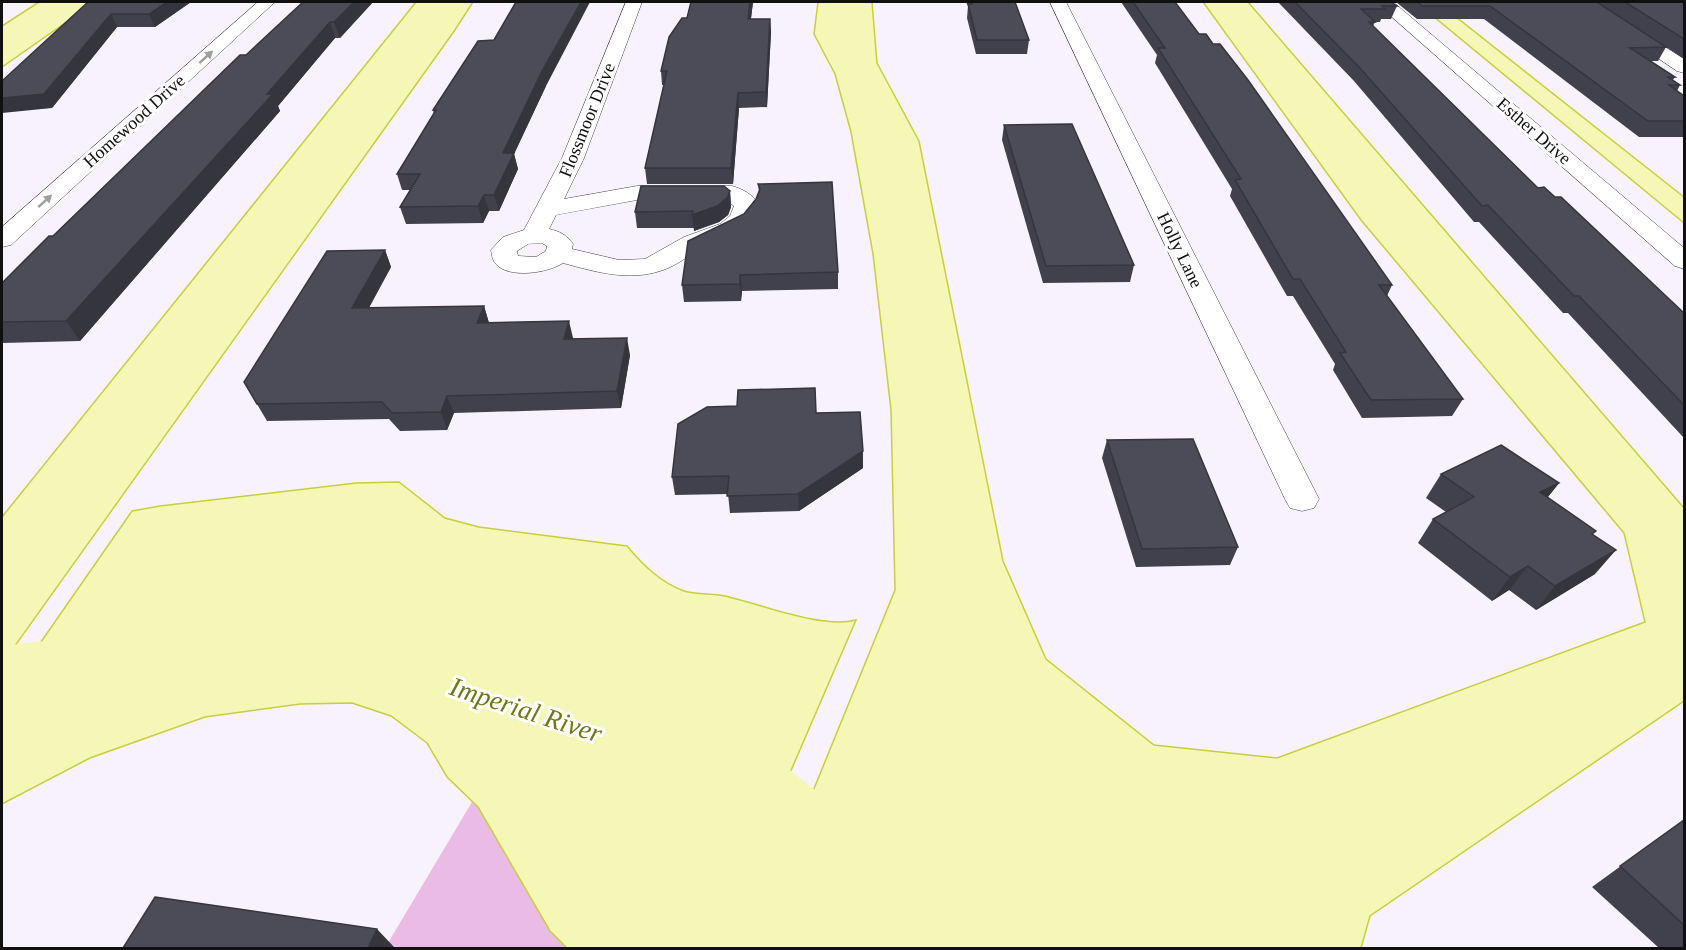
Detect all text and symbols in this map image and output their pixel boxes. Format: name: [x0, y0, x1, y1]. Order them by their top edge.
one-way arrow: [198, 50, 213, 64]
street label: Flossmoor Drive: [555, 60, 619, 180]
street label: Homewood Drive: [79, 70, 189, 172]
street label: Esther Drive: [1493, 93, 1575, 169]
one-way arrow: [37, 195, 52, 208]
street label: Holly Lane: [1153, 209, 1207, 291]
water label: Imperial River: [445, 671, 606, 749]

